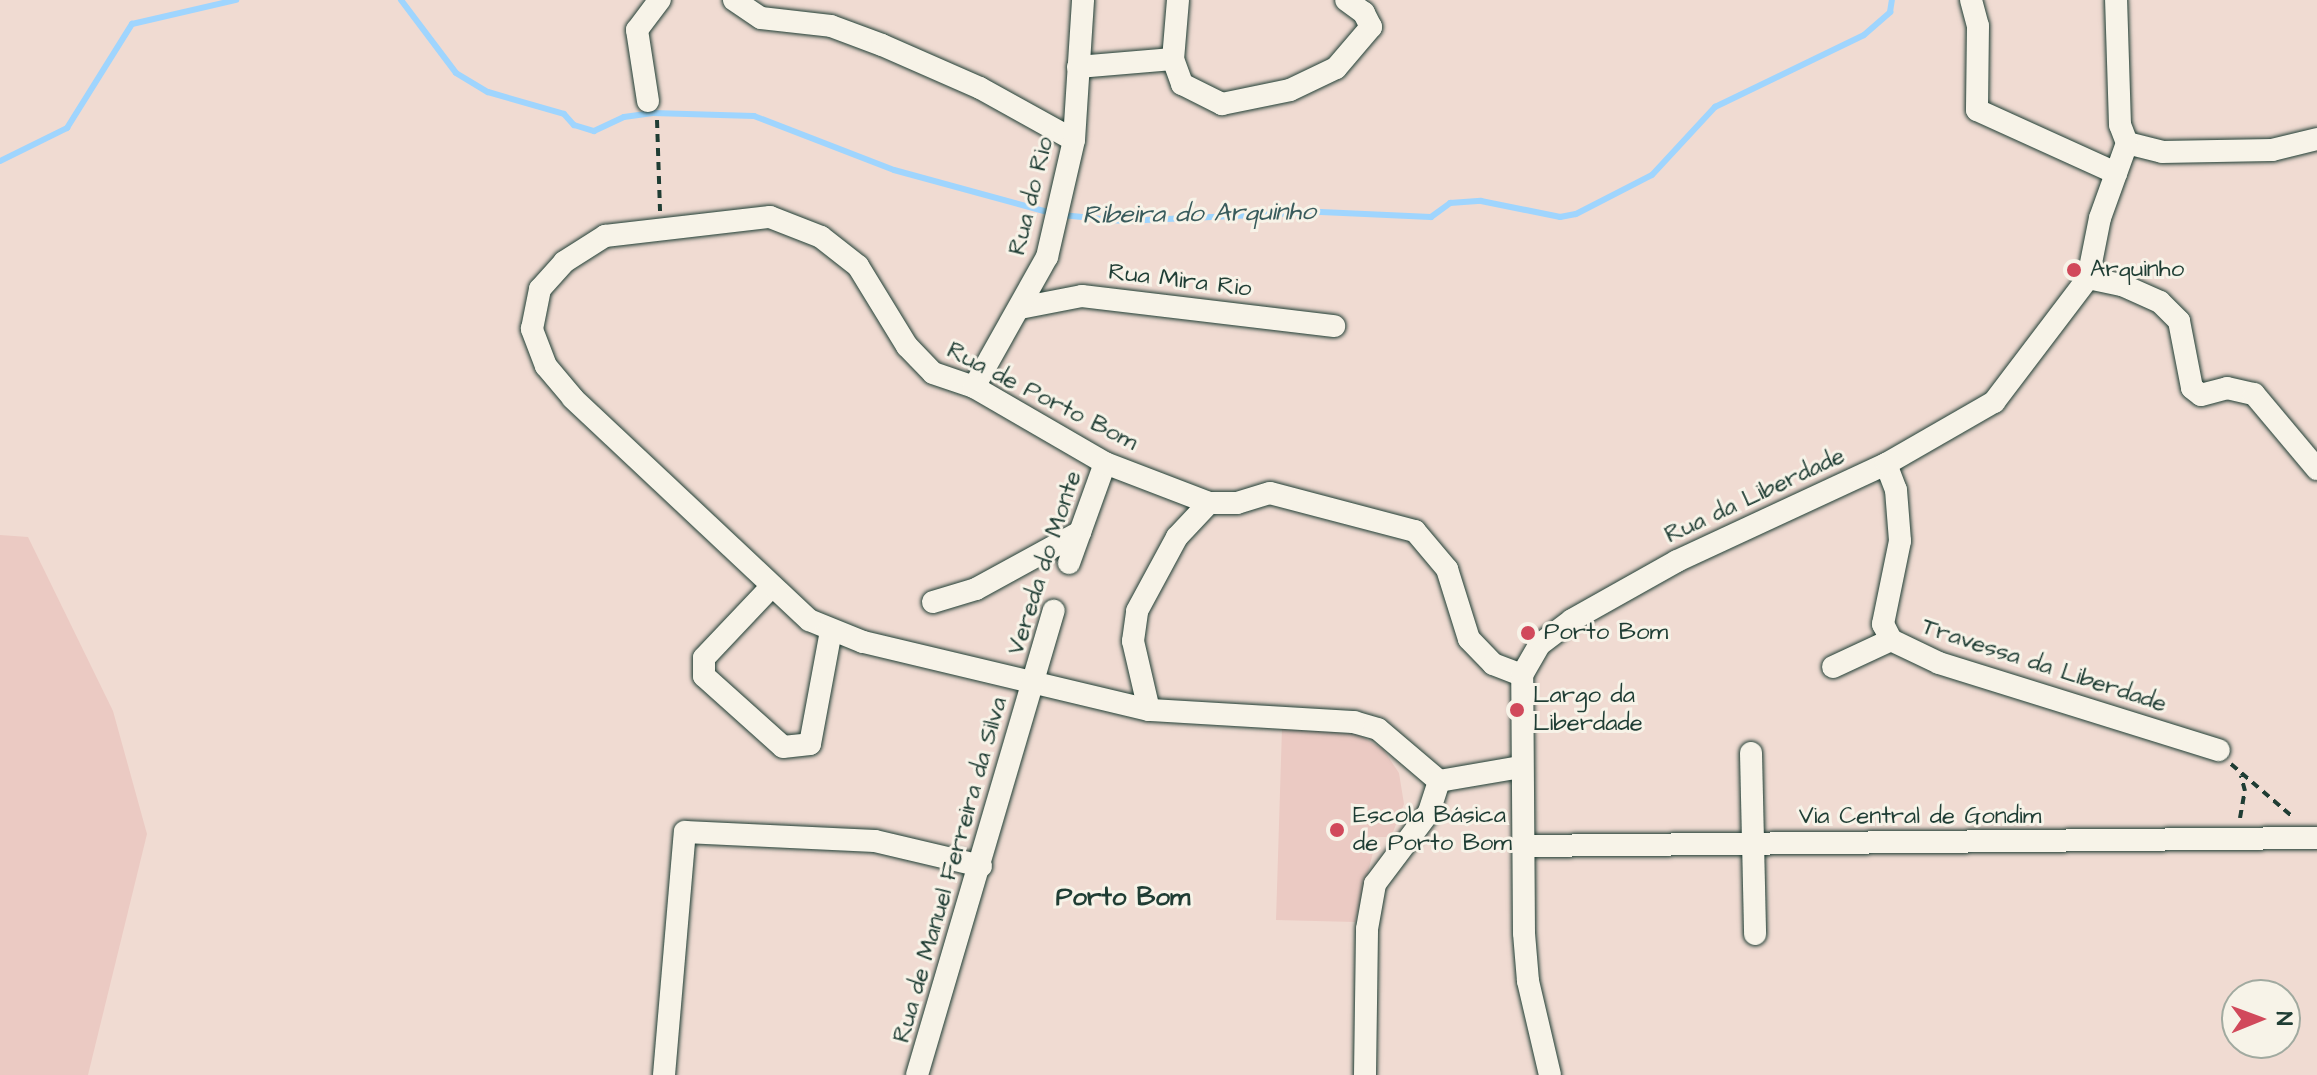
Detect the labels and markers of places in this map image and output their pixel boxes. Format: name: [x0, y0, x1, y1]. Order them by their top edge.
place label: Arquinho: [2090, 256, 2184, 284]
marker: Arquinho: [2065, 261, 2083, 279]
place label: Porto Bom: [1544, 619, 1668, 647]
marker: Porto Bom: [1519, 624, 1537, 642]
place label: Largo da Liberdade: [1533, 682, 1643, 738]
marker: Largo da Liberdade: [1508, 701, 1526, 719]
place label: Escola Básica de Porto Bom: [1353, 802, 1512, 858]
marker: Escola Básica de Porto Bom: [1328, 821, 1346, 839]

